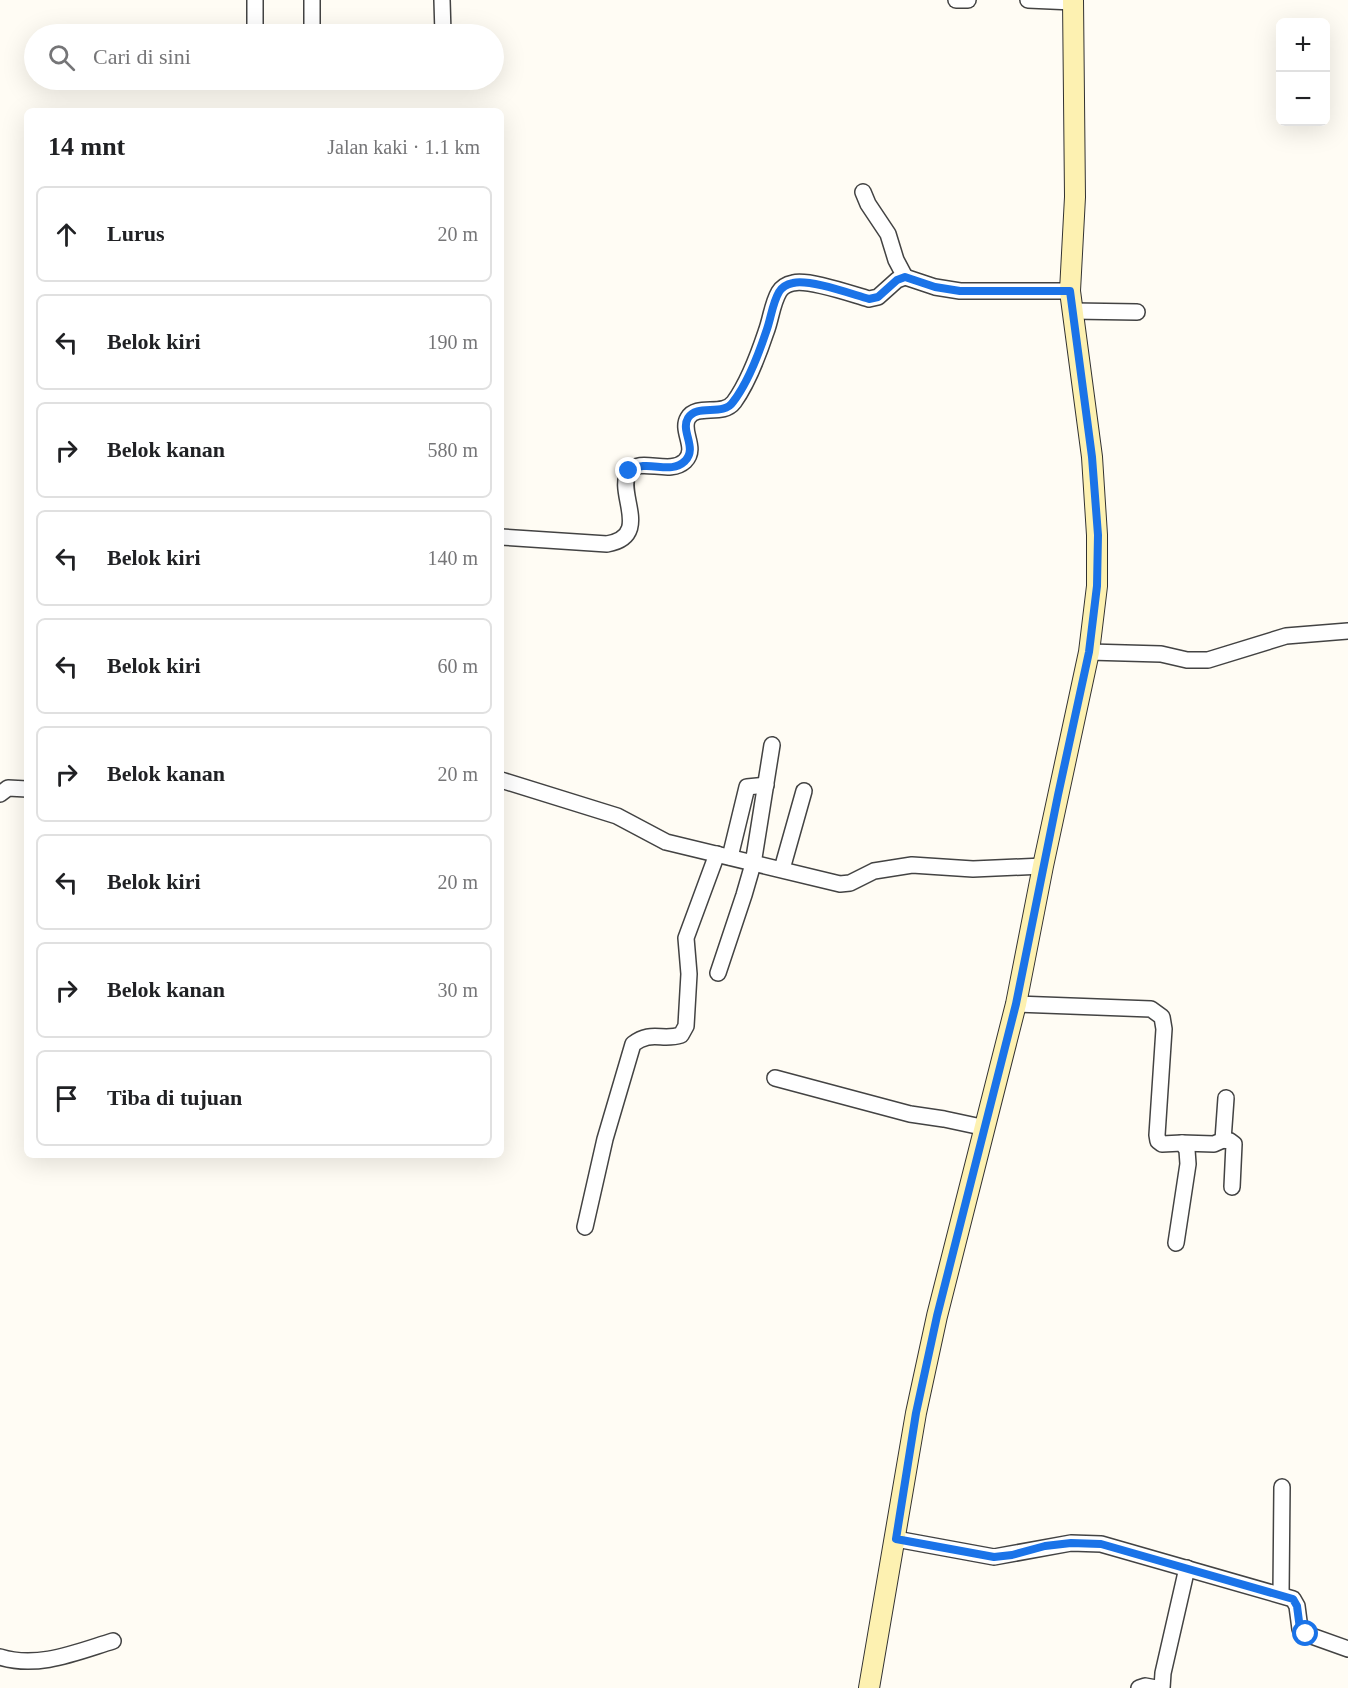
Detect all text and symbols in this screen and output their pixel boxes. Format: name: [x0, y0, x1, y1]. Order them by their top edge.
map controls: [1276, 18, 1330, 126]
button: +: [1276, 18, 1330, 72]
search box: [24, 24, 504, 90]
icon: search: [45, 41, 78, 74]
text: Cari di sini: [93, 44, 191, 69]
button: −: [1276, 72, 1330, 126]
text: 14 mnt: [48, 132, 125, 161]
text: Jalan kaki · 1.1 km: [327, 136, 480, 158]
icon: ahead: [50, 218, 83, 251]
text: Lurus: [107, 221, 164, 246]
text: 20 m: [437, 223, 478, 245]
icon: left: [50, 326, 83, 359]
text: Belok kiri: [107, 329, 201, 354]
text: 190 m: [427, 331, 478, 353]
icon: right: [50, 434, 83, 467]
text: Belok kanan: [107, 437, 225, 462]
text: 580 m: [427, 439, 478, 461]
route end: [615, 457, 641, 483]
icon: left: [50, 542, 83, 575]
text: Belok kiri: [107, 545, 201, 570]
text: 140 m: [427, 547, 478, 569]
icon: left: [50, 650, 83, 683]
text: Belok kiri: [107, 653, 201, 678]
text: 60 m: [437, 655, 478, 677]
icon: right: [50, 758, 83, 791]
text: Belok kanan: [107, 761, 225, 786]
text: 20 m: [437, 763, 478, 785]
icon: left: [50, 866, 83, 899]
text: Belok kiri: [107, 869, 201, 894]
text: 20 m: [437, 871, 478, 893]
icon: right: [50, 974, 83, 1007]
text: Belok kanan: [107, 977, 225, 1002]
text: 30 m: [437, 979, 478, 1001]
icon: arrive: [50, 1082, 83, 1115]
text: Tiba di tujuan: [107, 1085, 242, 1110]
route start: [1292, 1620, 1318, 1646]

